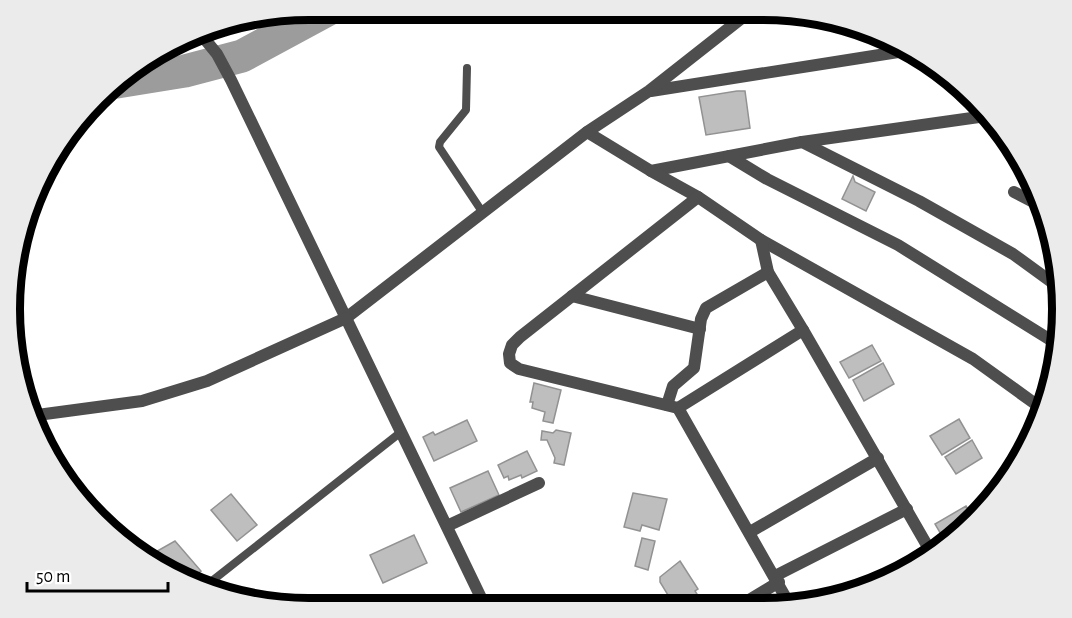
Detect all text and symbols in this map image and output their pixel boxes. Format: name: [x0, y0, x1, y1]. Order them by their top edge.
scale bar: [27, 555, 168, 593]
text: 50 m: [36, 568, 70, 586]

